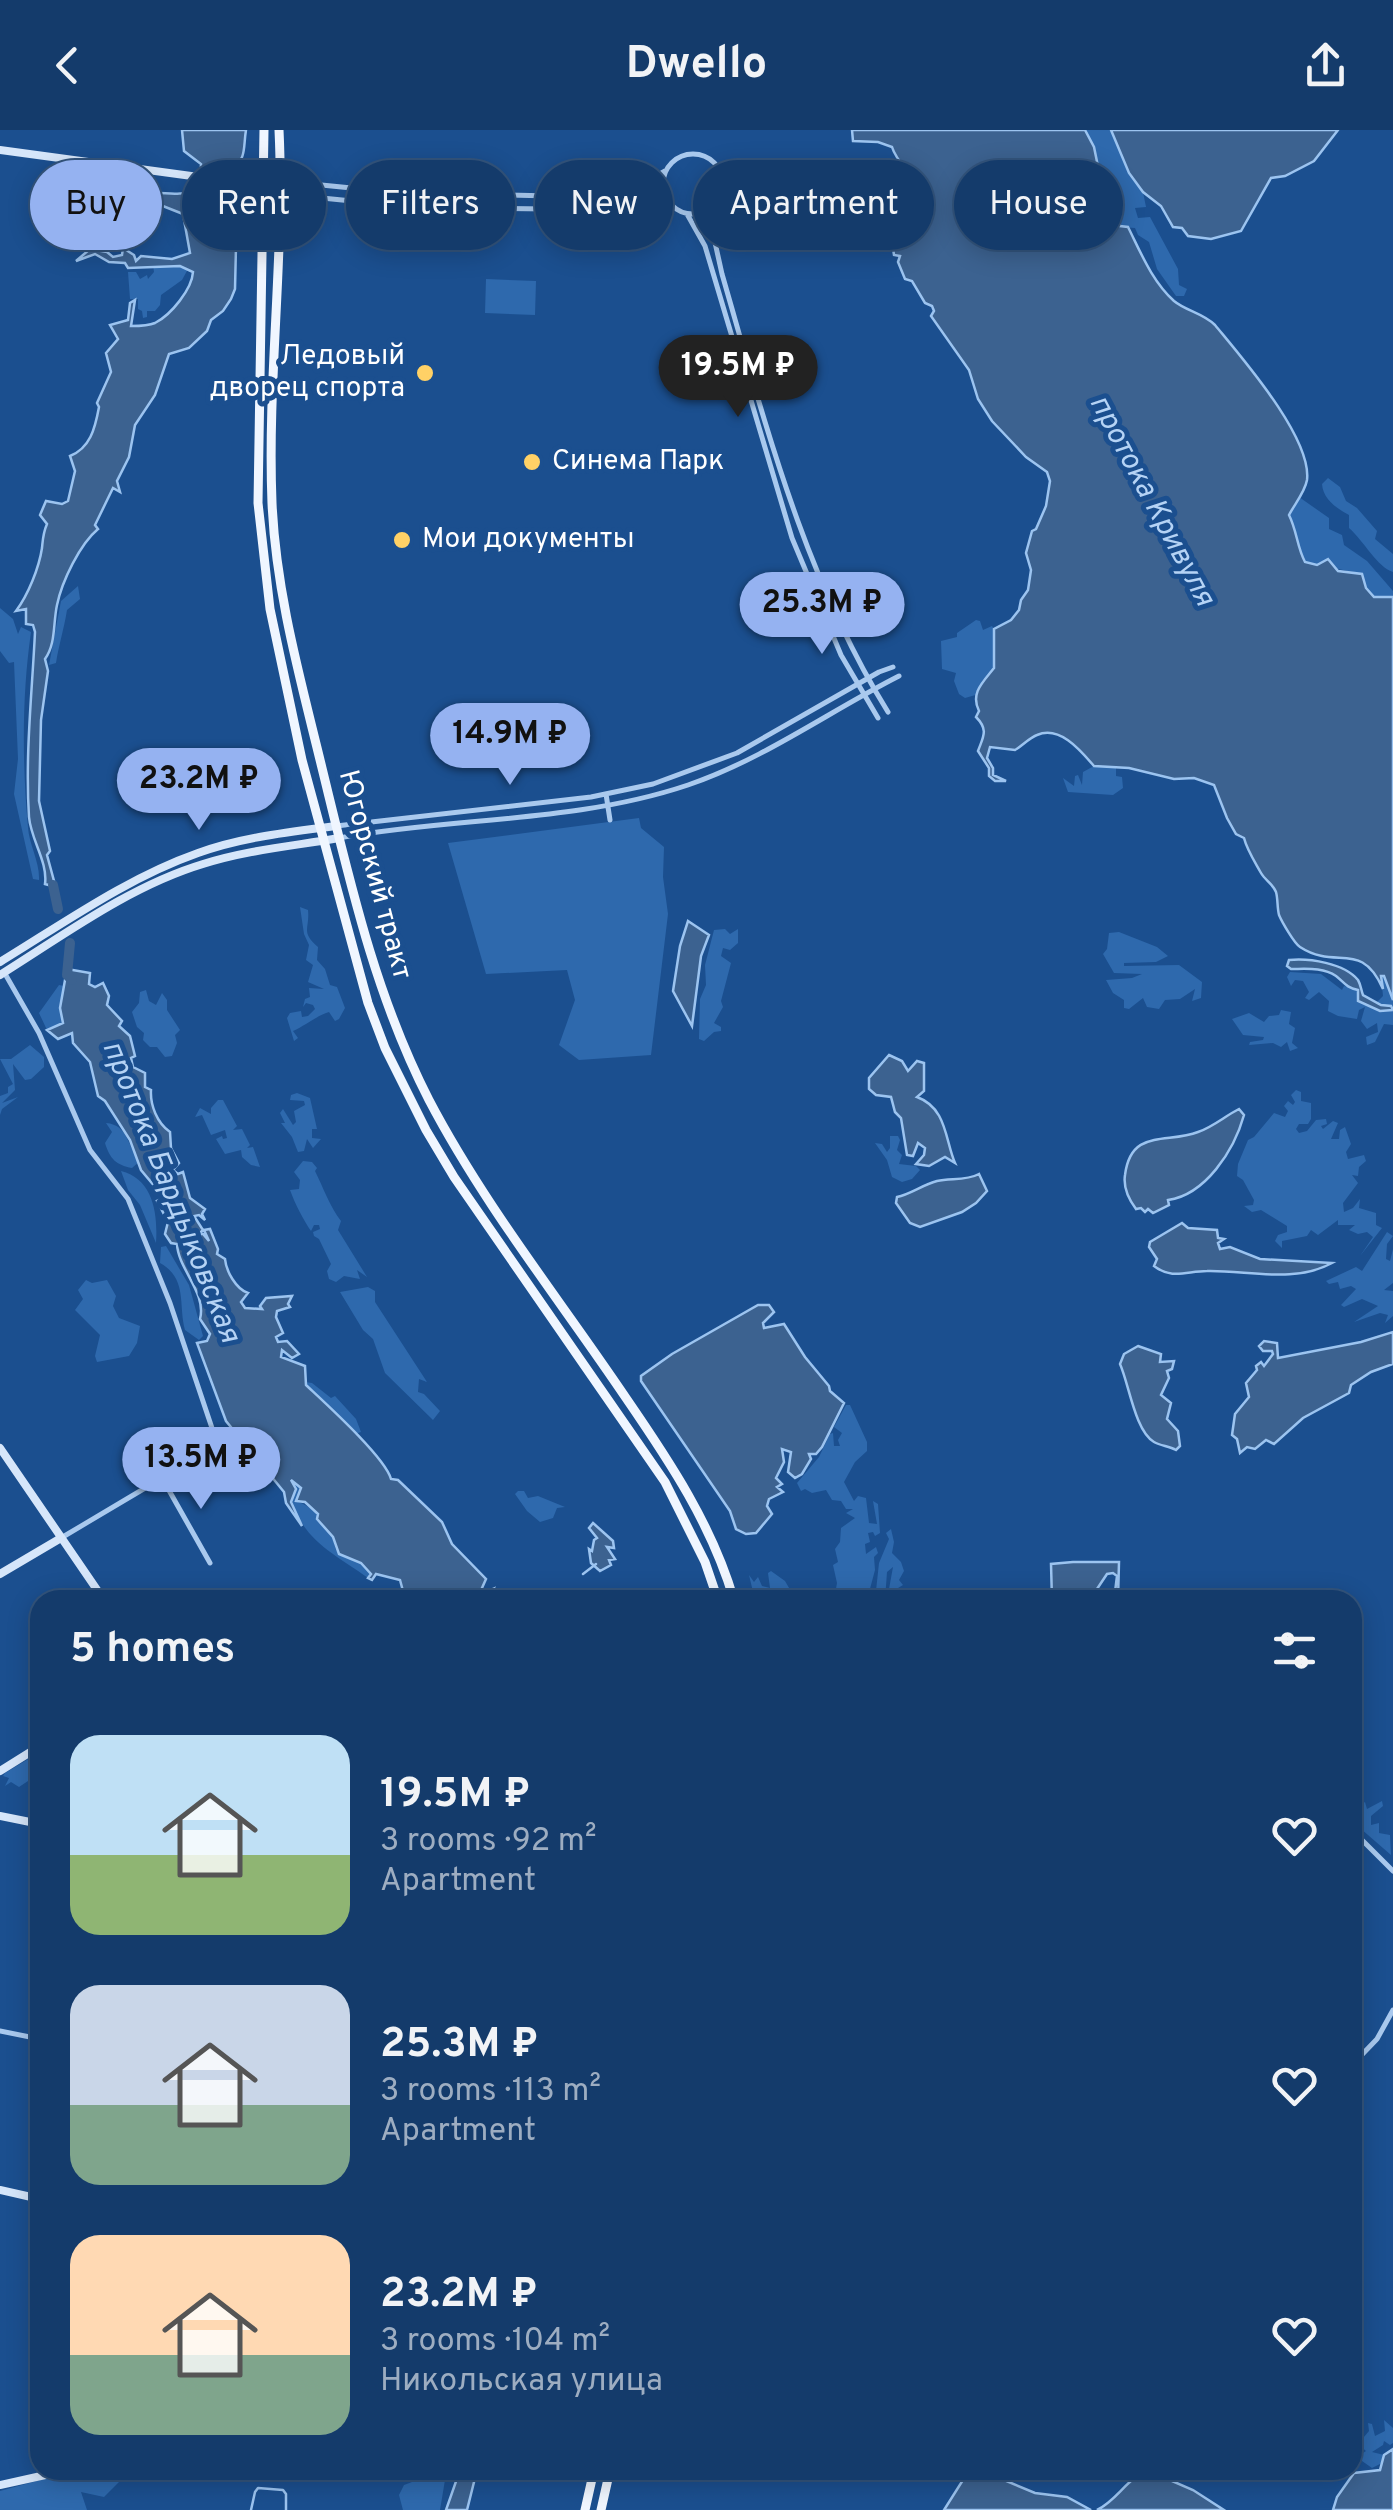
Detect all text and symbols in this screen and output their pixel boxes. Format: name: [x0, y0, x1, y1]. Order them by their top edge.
text: Dwello: [626, 37, 767, 94]
icon: back: [40, 38, 95, 93]
icon: share: [1298, 38, 1353, 93]
chip: Buy: [30, 160, 162, 250]
chip: Rent: [182, 160, 326, 250]
chip: Filters: [346, 160, 515, 250]
chip: New: [535, 160, 673, 250]
chip: Apartment: [693, 160, 934, 250]
chip: House: [954, 160, 1123, 250]
pin: 19.5M ₽: [646, 335, 830, 420]
place label: Ледовый дворец спорта: [210, 339, 405, 407]
text: 19.5M ₽: [681, 347, 795, 387]
marker: Ледовый дворец спорта: [414, 362, 436, 384]
water label: протока Кривуля: [1080, 389, 1223, 614]
place label: Синема Парк: [552, 444, 724, 480]
marker: Синема Парк: [521, 451, 543, 473]
place label: Мои документы: [422, 522, 634, 558]
marker: Мои документы: [391, 529, 413, 551]
pin: 25.3M ₽: [730, 572, 914, 657]
text: 25.3M ₽: [762, 584, 882, 624]
pin: 14.9M ₽: [418, 703, 602, 788]
text: 14.9M ₽: [452, 715, 568, 755]
pin: 23.2M ₽: [107, 748, 291, 833]
text: 23.2M ₽: [139, 760, 259, 800]
street label: Югорский тракт: [329, 766, 419, 984]
water label: протока Бардыковская: [92, 1036, 248, 1349]
pin: 13.5M ₽: [109, 1427, 293, 1512]
text: 13.5M ₽: [144, 1439, 258, 1479]
icon: filters: [1267, 1623, 1322, 1678]
text: 5 homes: [70, 1624, 235, 1677]
text: 19.5M ₽: [380, 1769, 531, 1822]
icon: home: [150, 1775, 270, 1895]
icon: heart: [1267, 1808, 1322, 1863]
text: 3 rooms · 92 m²: [380, 1822, 597, 1862]
text: Apartment: [380, 1862, 536, 1902]
text: 25.3M ₽: [380, 2019, 539, 2072]
icon: home: [150, 2025, 270, 2145]
icon: heart: [1267, 2058, 1322, 2113]
text: 3 rooms · 113 m²: [380, 2072, 601, 2112]
text: Apartment: [380, 2112, 536, 2152]
text: 23.2M ₽: [380, 2269, 538, 2322]
icon: home: [150, 2275, 270, 2395]
icon: heart: [1267, 2308, 1322, 2363]
text: 3 rooms · 104 m²: [380, 2322, 610, 2362]
text: Никольская улица: [380, 2362, 663, 2402]

